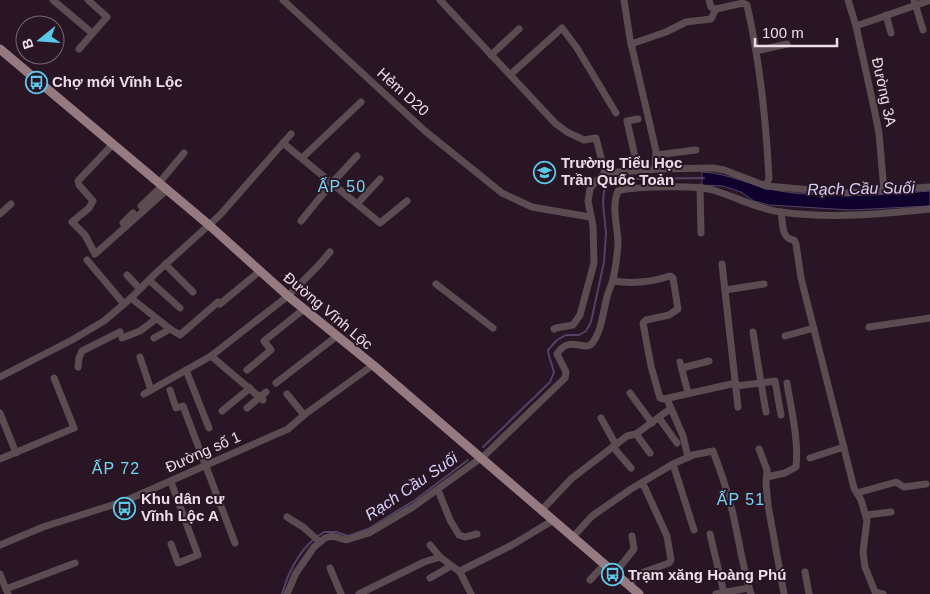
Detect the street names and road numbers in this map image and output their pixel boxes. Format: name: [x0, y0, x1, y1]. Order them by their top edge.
street label: Đường 3A: [869, 56, 900, 128]
street label: Hẻm D20: [374, 64, 433, 119]
street label: Đường Vĩnh Lộc: [280, 269, 377, 353]
street label: Đường số 1: [163, 428, 243, 476]

